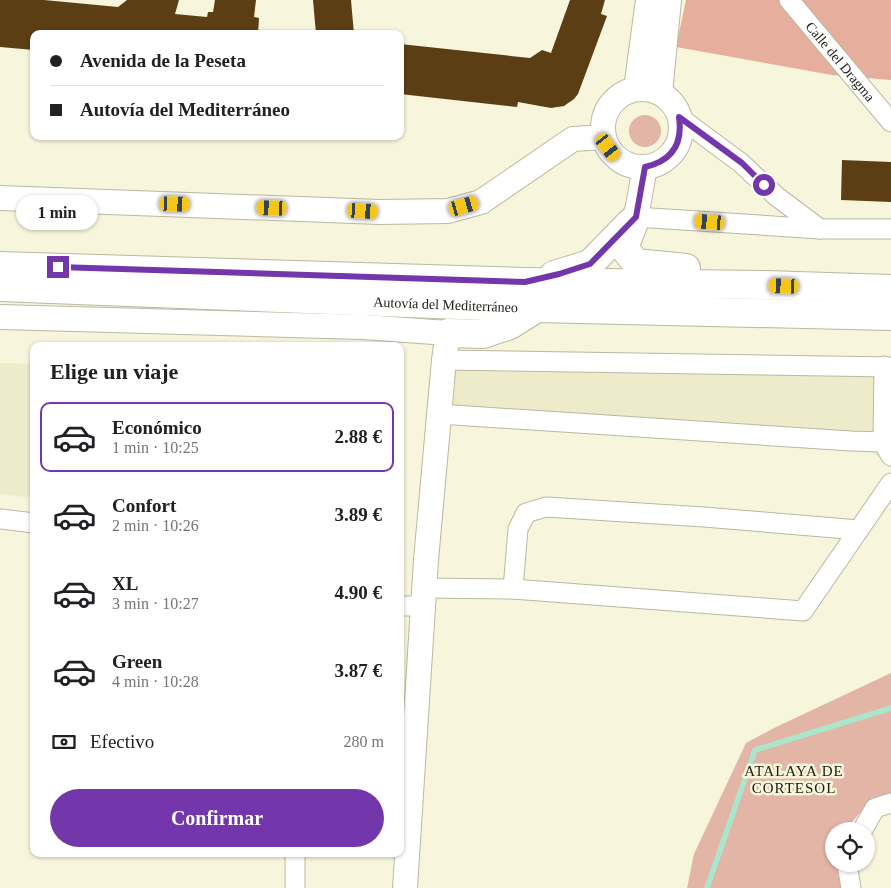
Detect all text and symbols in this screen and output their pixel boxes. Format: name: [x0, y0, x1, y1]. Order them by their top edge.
street label: Calle del Dragma: [802, 19, 878, 105]
text: Avenida de la Peseta: [80, 50, 246, 71]
text: Autovía del Mediterráneo: [80, 99, 290, 120]
car: [592, 131, 623, 163]
route start: [753, 174, 775, 196]
callout: 1 min: [17, 194, 99, 230]
car: [447, 195, 480, 217]
car: [159, 196, 190, 212]
car: [256, 200, 287, 216]
car: [347, 203, 378, 219]
text: 1 min: [38, 204, 76, 221]
car: [694, 213, 725, 231]
route end: [47, 256, 69, 278]
car: [768, 278, 799, 294]
street label: Autovía del Mediterráneo: [373, 295, 518, 315]
text: Elige un viaje: [50, 359, 178, 384]
icon: car: [52, 415, 97, 460]
text: Económico: [112, 417, 202, 438]
text: 2.88 €: [335, 426, 382, 447]
text: 1 min · 10:25: [112, 439, 199, 456]
icon: car: [52, 493, 97, 538]
text: Confort: [112, 495, 176, 516]
text: 3.89 €: [335, 504, 382, 525]
text: 2 min · 10:26: [112, 517, 199, 534]
icon: car: [52, 571, 97, 616]
text: XL: [112, 573, 138, 594]
text: 4.90 €: [335, 582, 382, 603]
text: 3 min · 10:27: [112, 595, 199, 612]
icon: car: [52, 649, 97, 694]
text: Green: [112, 651, 162, 672]
text: 3.87 €: [335, 660, 382, 681]
text: 4 min · 10:28: [112, 673, 199, 690]
icon: cash: [50, 728, 78, 756]
text: Efectivo: [90, 731, 154, 752]
text: 280 m: [344, 733, 384, 750]
district label: ATALAYA DE CORTESOL: [744, 763, 844, 796]
button: Confirmar: [50, 789, 384, 847]
map controls: [825, 822, 875, 872]
button: locate: [825, 822, 875, 872]

